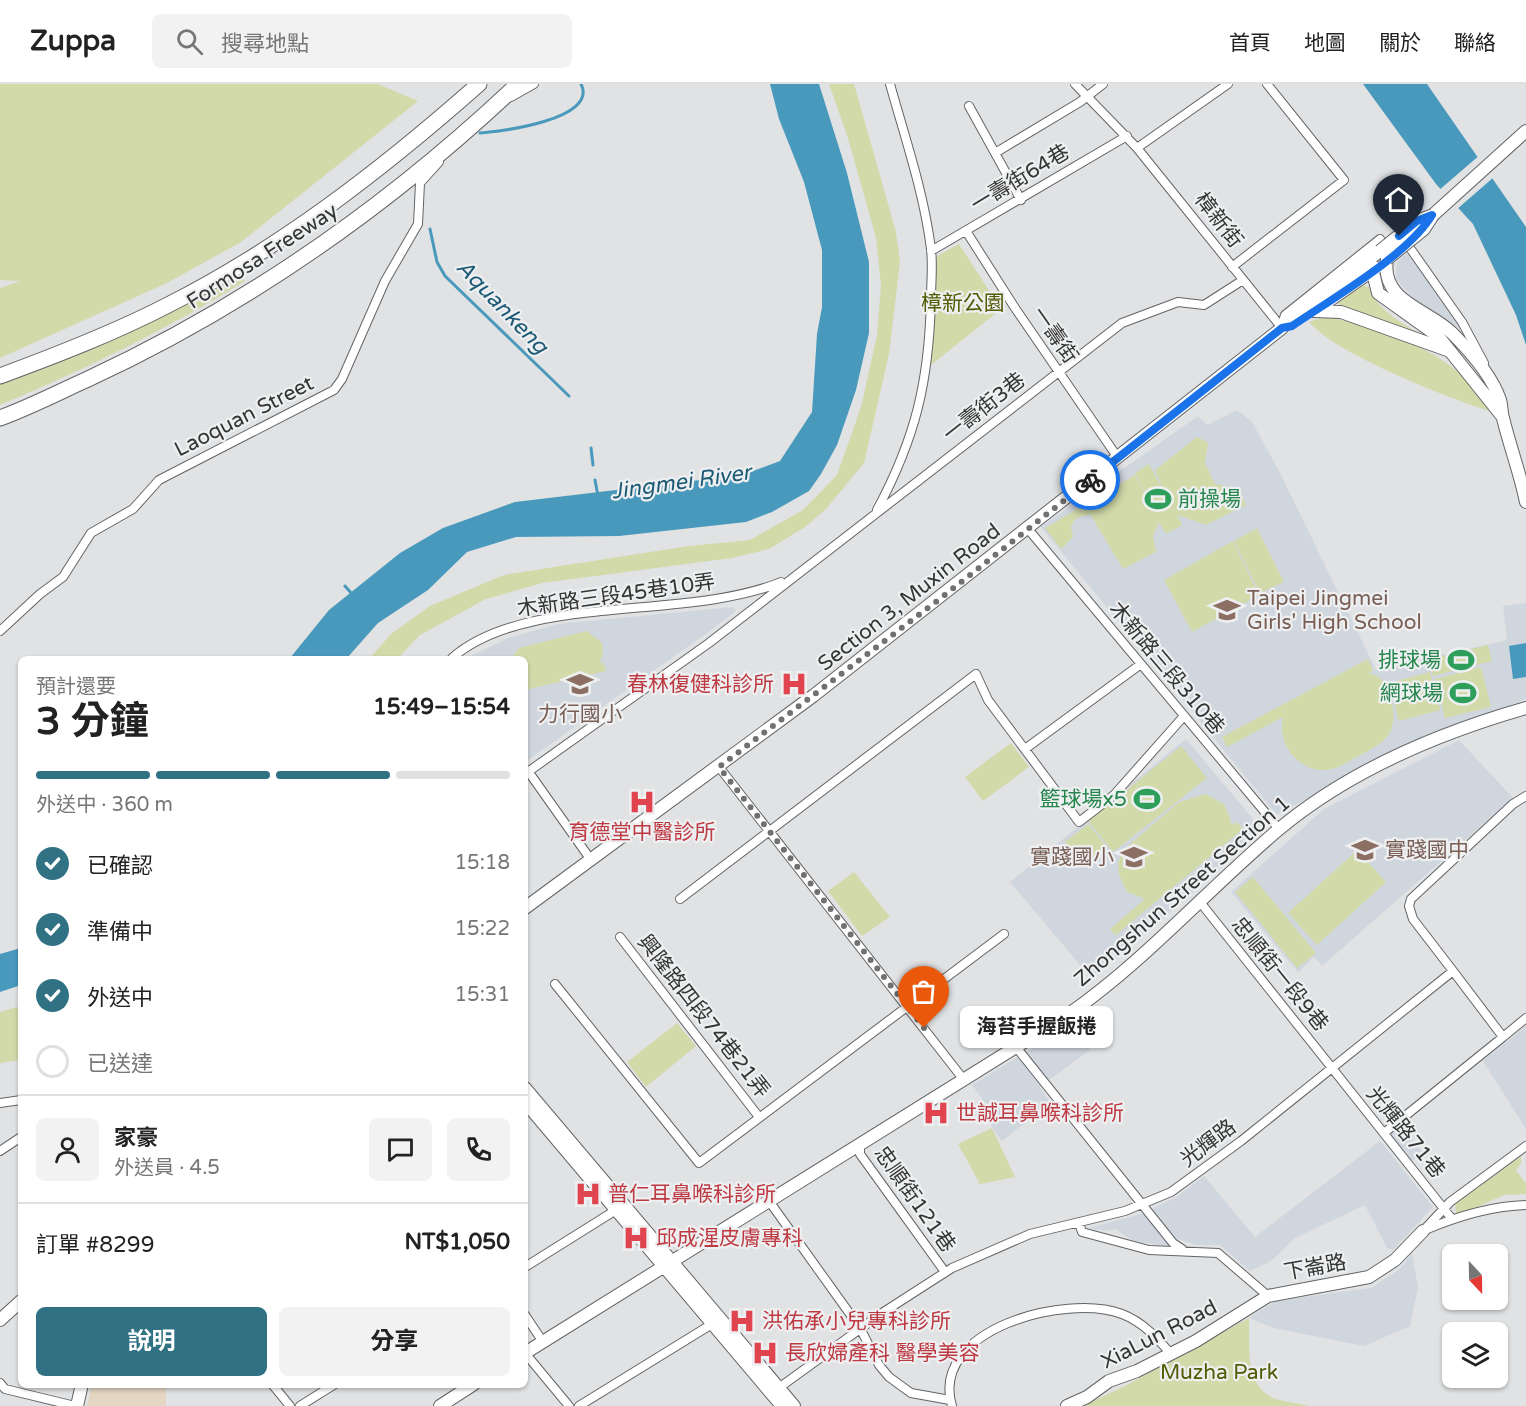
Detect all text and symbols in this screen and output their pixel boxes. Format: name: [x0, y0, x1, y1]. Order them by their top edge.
search box: [152, 14, 572, 68]
text: Zuppa: [30, 24, 116, 58]
icon: search: [173, 25, 206, 58]
text: 搜尋地點: [221, 31, 309, 57]
text: 首頁: [1229, 31, 1271, 56]
text: 地圖: [1304, 31, 1346, 56]
text: 關於: [1379, 31, 1421, 56]
text: 聯絡: [1454, 31, 1496, 56]
street label: 一壽街64巷: [967, 139, 1074, 218]
pin: [1373, 174, 1424, 236]
icon: home: [1382, 183, 1415, 216]
street label: 樟新街: [1189, 188, 1248, 253]
street label: Formosa Freeway: [182, 198, 343, 315]
water label: Aquankeng: [451, 254, 554, 360]
park label: 樟新公園: [921, 291, 1005, 316]
street label: 一壽街: [1026, 302, 1083, 368]
street label: 一壽街3巷: [938, 368, 1030, 447]
street label: Laoquan Street: [170, 371, 318, 462]
courier: [1060, 450, 1120, 510]
water label: Jingmei River: [610, 459, 755, 505]
icon: bike: [1074, 464, 1107, 497]
sports icon: 前操場: [1143, 484, 1173, 514]
place label: 前操場: [1178, 487, 1241, 512]
street label: Section 3, Muxin Road: [813, 518, 1005, 676]
street label: 木新路三段45巷10弄: [515, 569, 717, 622]
place label: Taipei Jingmei Girls' High School: [1247, 586, 1422, 635]
school or university icon: Taipei Jingmei Girls' High School: [1212, 595, 1242, 625]
street label: 木新路三段310巷: [1104, 597, 1229, 740]
sports icon: 排球場: [1446, 645, 1476, 675]
place label: 排球場: [1378, 648, 1441, 673]
school or university icon: 力行國小: [565, 669, 595, 699]
hospital icon: 春林復健科診所: [779, 669, 809, 699]
place label: 春林復健科診所: [627, 672, 774, 697]
text: 預計還要: [36, 675, 116, 699]
sports icon: 網球場: [1448, 678, 1478, 708]
place label: 網球場: [1380, 681, 1443, 706]
text: 15:49–15:54: [373, 694, 510, 720]
text: 3 分鐘: [36, 698, 149, 745]
place label: 力行國小: [538, 702, 622, 727]
sports icon: 籃球場x5: [1132, 784, 1162, 814]
hospital icon: 育德堂中醫診所: [627, 787, 657, 817]
place label: 籃球場x5: [1039, 787, 1127, 812]
street label: Zhongshun Street Section 1: [1069, 791, 1295, 992]
text: 外送中 · 360 m: [36, 793, 173, 817]
place label: 育德堂中醫診所: [569, 820, 716, 845]
school or university icon: 實踐國中: [1350, 835, 1380, 865]
place label: 實踐國中: [1385, 838, 1469, 863]
school or university icon: 實踐國小: [1119, 842, 1149, 872]
place label: 實踐國小: [1030, 845, 1114, 870]
icon: check: [36, 847, 69, 880]
text: 15:18: [455, 851, 510, 875]
text: 已確認: [87, 853, 153, 879]
street label: 忠順街一段9巷: [1226, 912, 1333, 1036]
icon: check: [36, 913, 69, 946]
text: 15:22: [455, 917, 510, 941]
text: 準備中: [87, 919, 153, 945]
street label: 興隆路四段74巷21弄: [632, 930, 775, 1103]
pin: [898, 966, 949, 1028]
icon: bag: [907, 975, 940, 1008]
icon: check: [36, 979, 69, 1012]
text: 15:31: [455, 983, 510, 1007]
text: 外送中: [87, 985, 153, 1011]
callout: 海苔手握飯捲: [960, 1007, 1113, 1049]
text: 海苔手握飯捲: [977, 1015, 1097, 1039]
text: 已送達: [87, 1051, 153, 1077]
street label: 光輝路71巷: [1361, 1082, 1450, 1183]
hospital icon: 世誠耳鼻喉科診所: [921, 1098, 951, 1128]
place label: 世誠耳鼻喉科診所: [956, 1101, 1124, 1126]
street label: 光輝路: [1176, 1114, 1241, 1172]
button: person: [36, 1118, 99, 1181]
button: chat: [369, 1118, 432, 1181]
button: phone: [447, 1118, 510, 1181]
text: 家豪: [114, 1125, 158, 1151]
street label: 忠順街121巷: [869, 1142, 960, 1257]
text: 外送員 · 4.5: [114, 1156, 220, 1180]
hospital icon: 普仁耳鼻喉科診所: [573, 1179, 603, 1209]
place label: 普仁耳鼻喉科診所: [608, 1182, 776, 1207]
hospital icon: 邱成湦皮膚專科: [621, 1223, 651, 1253]
place label: 邱成湦皮膚專科: [656, 1226, 803, 1251]
text: NT$1,050: [404, 1229, 510, 1255]
text: 訂單 #8299: [36, 1232, 154, 1258]
north arrow: [1442, 1244, 1508, 1310]
map controls: [1442, 1244, 1508, 1388]
street label: 下崙路: [1282, 1250, 1348, 1285]
street label: XiaLun Road: [1097, 1295, 1221, 1374]
hospital icon: 洪佑承小兒專科診所: [727, 1306, 757, 1336]
button: 說明: [36, 1307, 267, 1376]
button: 分享: [279, 1307, 510, 1376]
place label: 洪佑承小兒專科診所: [762, 1309, 951, 1334]
button: layers: [1442, 1322, 1508, 1388]
hospital icon: 長欣婦產科 醫學美容: [750, 1338, 780, 1368]
place label: 長欣婦產科 醫學美容: [785, 1341, 979, 1366]
park label: Muzha Park: [1160, 1360, 1278, 1385]

